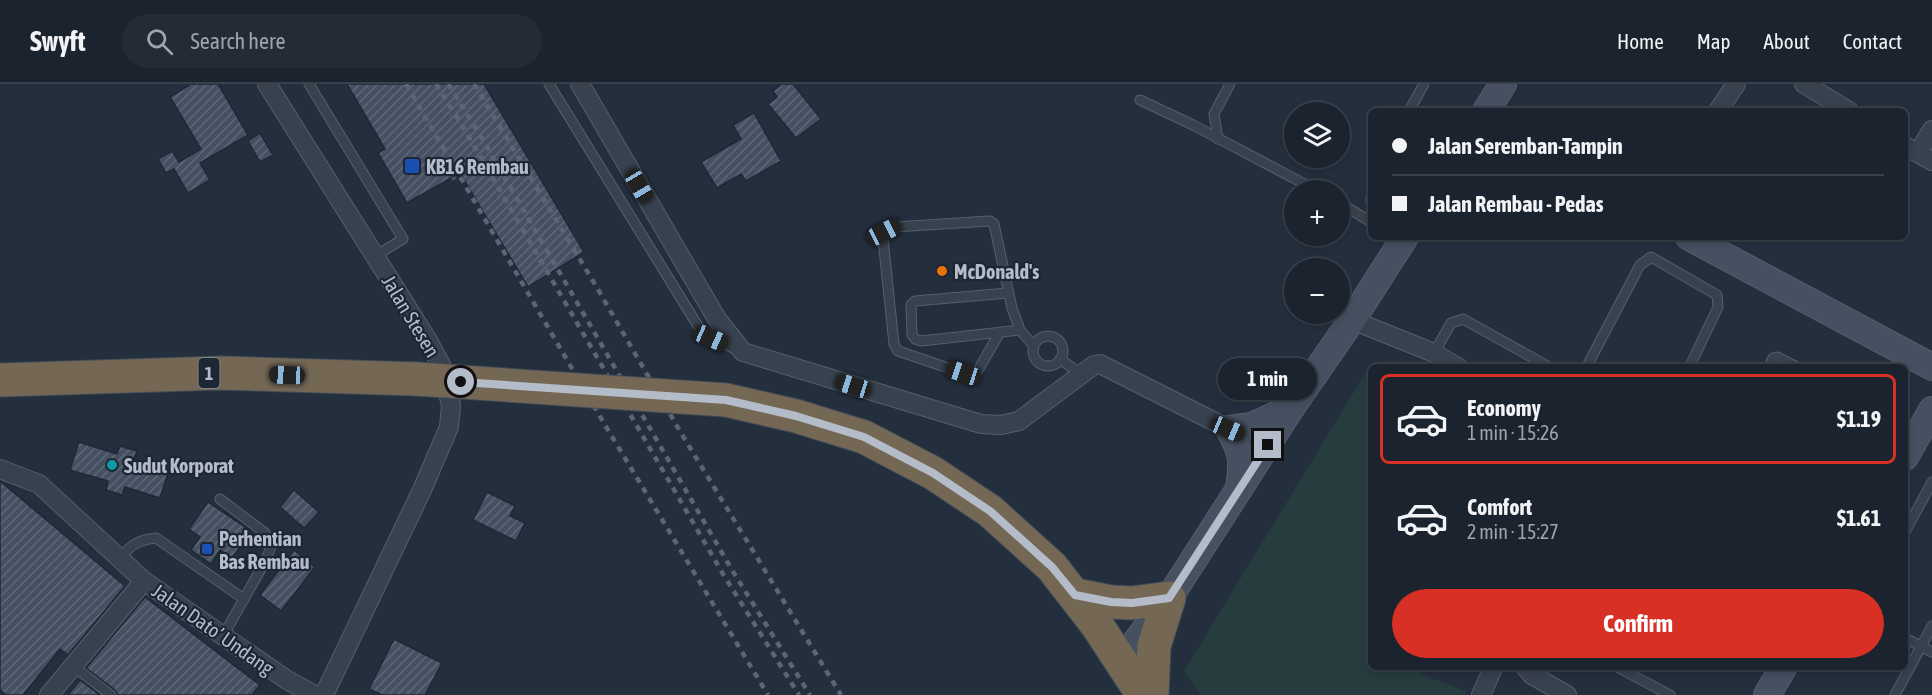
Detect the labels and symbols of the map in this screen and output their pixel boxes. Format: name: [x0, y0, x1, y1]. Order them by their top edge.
place label: KB16 Rembau: [426, 155, 529, 178]
marker: KB16 Rembau: [403, 157, 421, 175]
car: [622, 166, 656, 206]
car: [864, 216, 904, 248]
place label: McDonald's: [954, 260, 1039, 283]
marker: McDonald's: [935, 264, 949, 278]
street label: Jalan Stesen: [378, 271, 444, 361]
car: [691, 322, 731, 354]
road number: 1: [198, 358, 220, 388]
callout: 1 min: [1218, 358, 1318, 400]
car: [943, 359, 983, 387]
car: [269, 365, 305, 385]
route start: [447, 368, 474, 395]
car: [833, 372, 873, 400]
car: [1208, 414, 1248, 444]
route end: [1254, 431, 1281, 458]
place label: Sudut Korporat: [124, 454, 234, 477]
marker: Sudut Korporat: [105, 458, 119, 472]
place label: Perhentian Bas Rembau: [219, 527, 310, 573]
marker: Perhentian Bas Rembau: [200, 542, 214, 556]
street label: Jalan Dato’ Undang: [148, 579, 278, 680]

